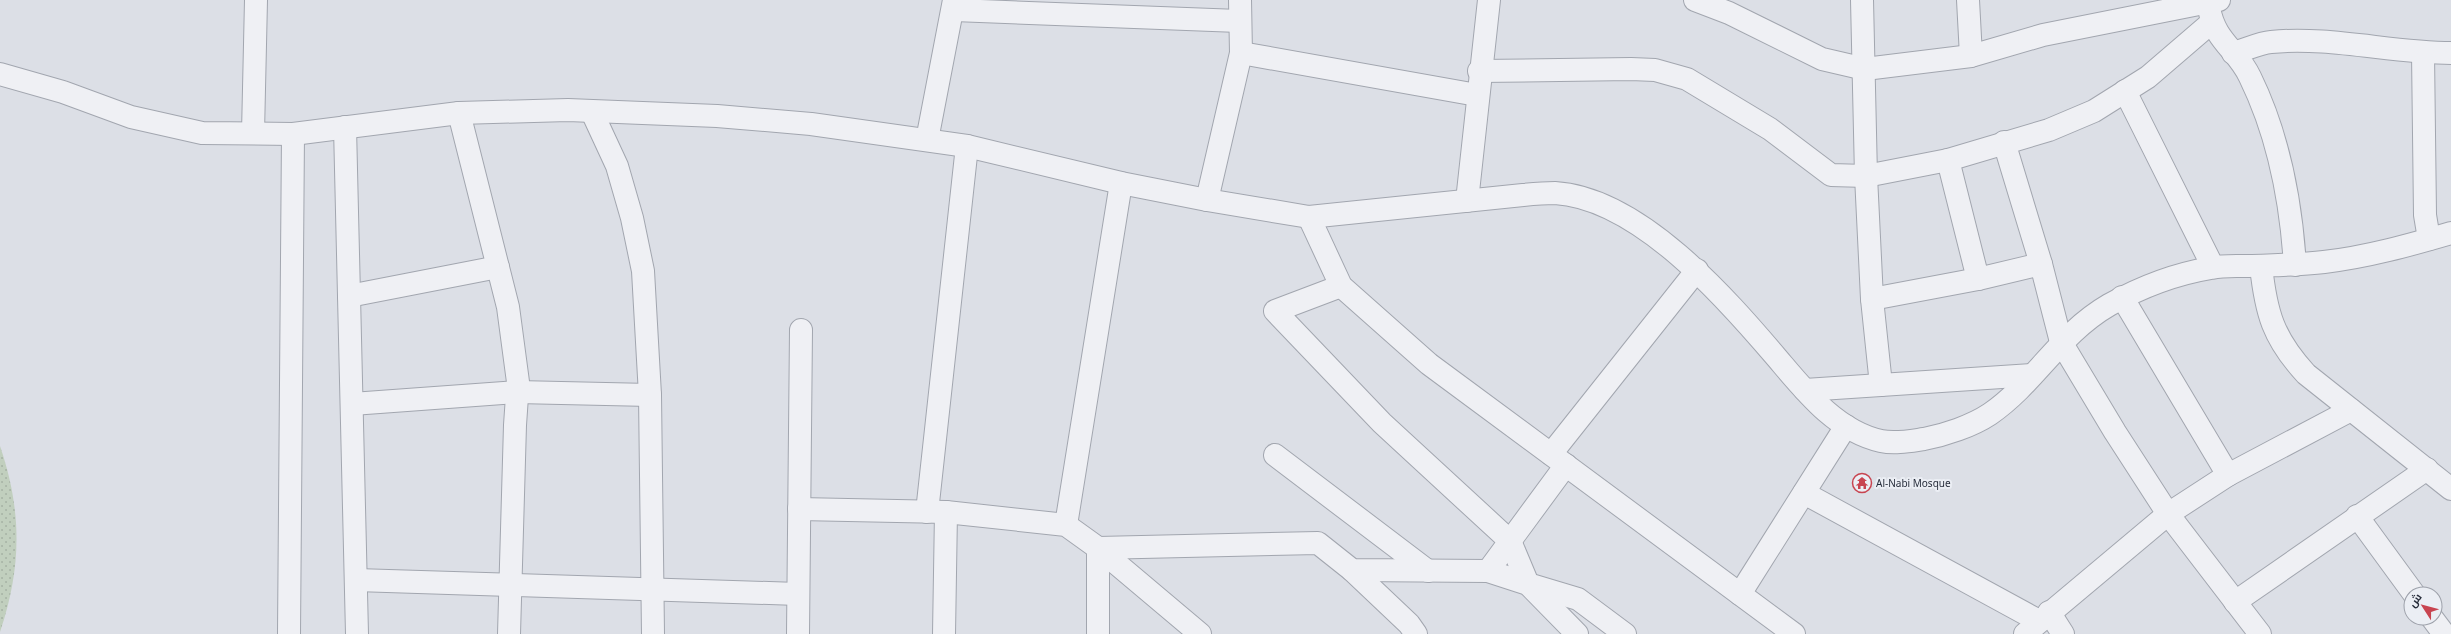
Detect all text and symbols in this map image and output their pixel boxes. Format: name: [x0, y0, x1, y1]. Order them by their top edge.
temple icon: Al-Nabi Mosque: [1851, 472, 1873, 494]
place label: Al-Nabi Mosque: [1876, 476, 1951, 490]
north arrow: [2403, 586, 2443, 626]
text: ش: [2404, 590, 2425, 610]

